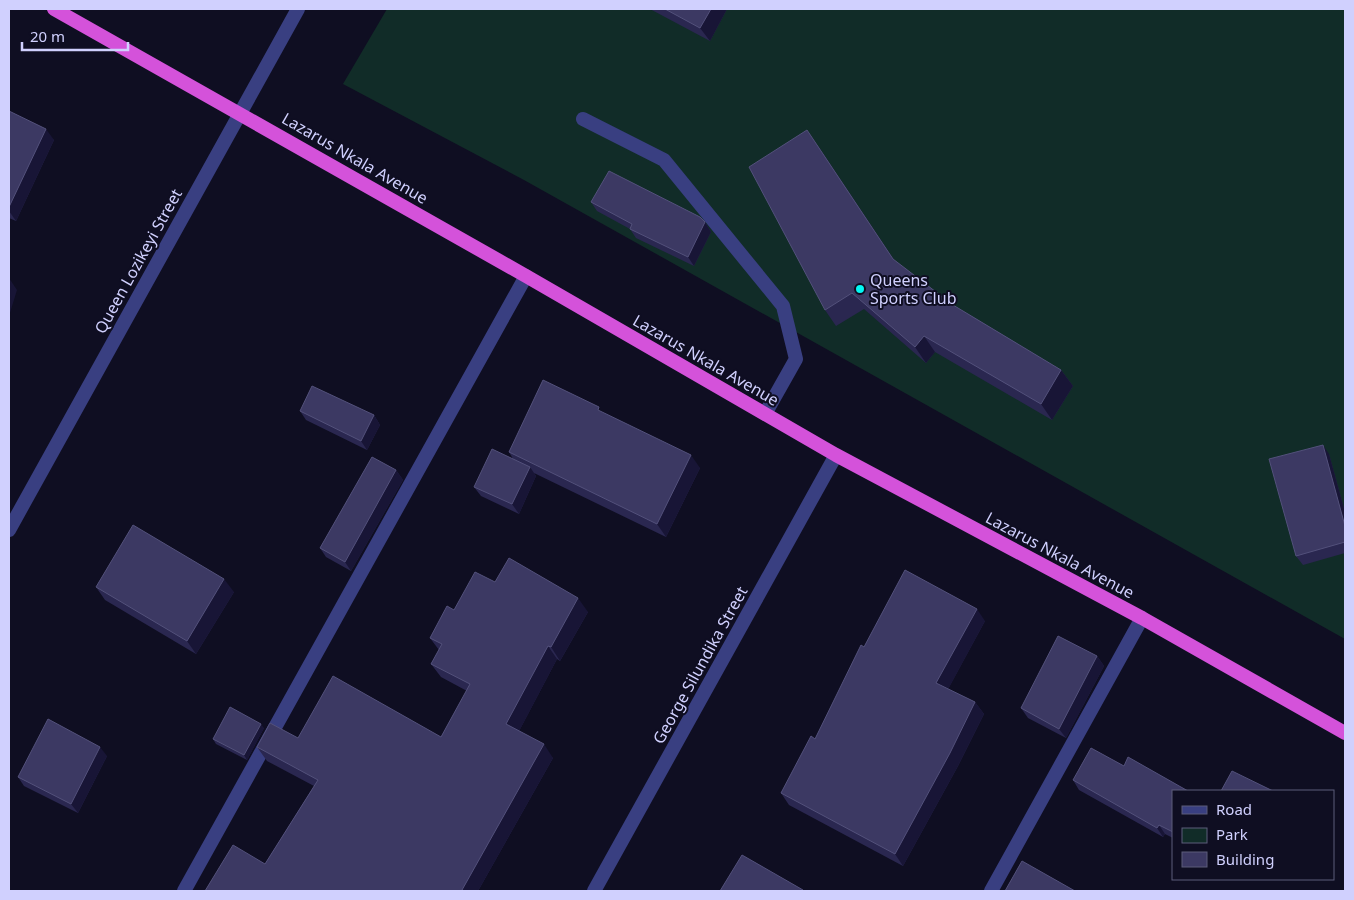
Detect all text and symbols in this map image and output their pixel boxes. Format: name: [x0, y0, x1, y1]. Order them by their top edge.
scale bar: [22, 20, 129, 52]
text: 20 m: [30, 26, 65, 46]
street label: Lazarus Nkala Avenue: [278, 107, 432, 209]
street label: Queen Lozikeyi Street: [89, 184, 187, 337]
place label: Queens Sports Club: [870, 269, 956, 309]
marker: Queens Sports Club: [854, 283, 866, 295]
street label: Lazarus Nkala Avenue: [629, 309, 783, 411]
street label: Lazarus Nkala Avenue: [982, 506, 1138, 604]
street label: George Silundika Street: [647, 582, 753, 748]
legend: [1172, 790, 1334, 880]
text: Road: [1216, 799, 1252, 819]
text: Park: [1216, 824, 1248, 844]
text: Building: [1216, 849, 1274, 869]

